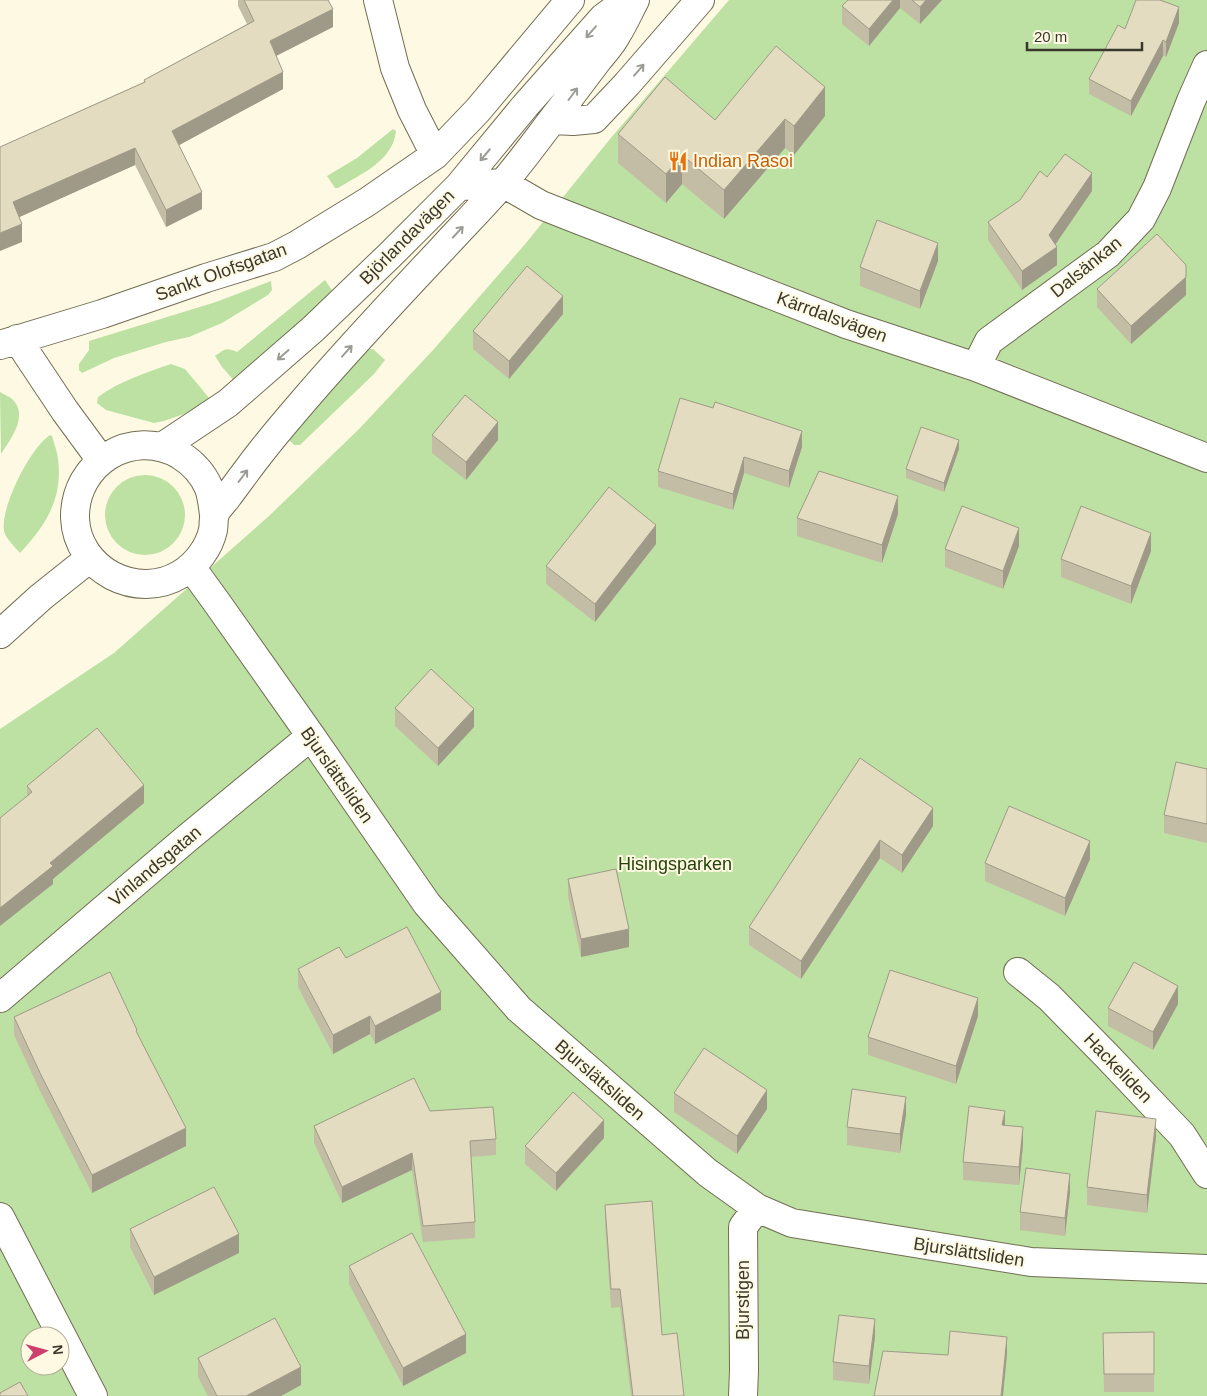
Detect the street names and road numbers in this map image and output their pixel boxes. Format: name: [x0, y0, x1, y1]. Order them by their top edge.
street label: Björlandavägen: [356, 186, 458, 288]
street label: Dalsänkan: [1047, 232, 1125, 302]
street label: Sankt Olofsgatan: [153, 239, 289, 305]
street label: Kärrdalsvägen: [774, 288, 890, 346]
street label: Bjurslättsliden: [297, 723, 377, 827]
street label: Vinlandsgatan: [105, 822, 205, 910]
street label: Hackeliden: [1080, 1029, 1156, 1107]
street label: Bjurslättsliden: [551, 1036, 649, 1124]
street label: Bjurslättsliden: [912, 1233, 1026, 1271]
street label: Bjurstigen: [733, 1260, 753, 1340]

